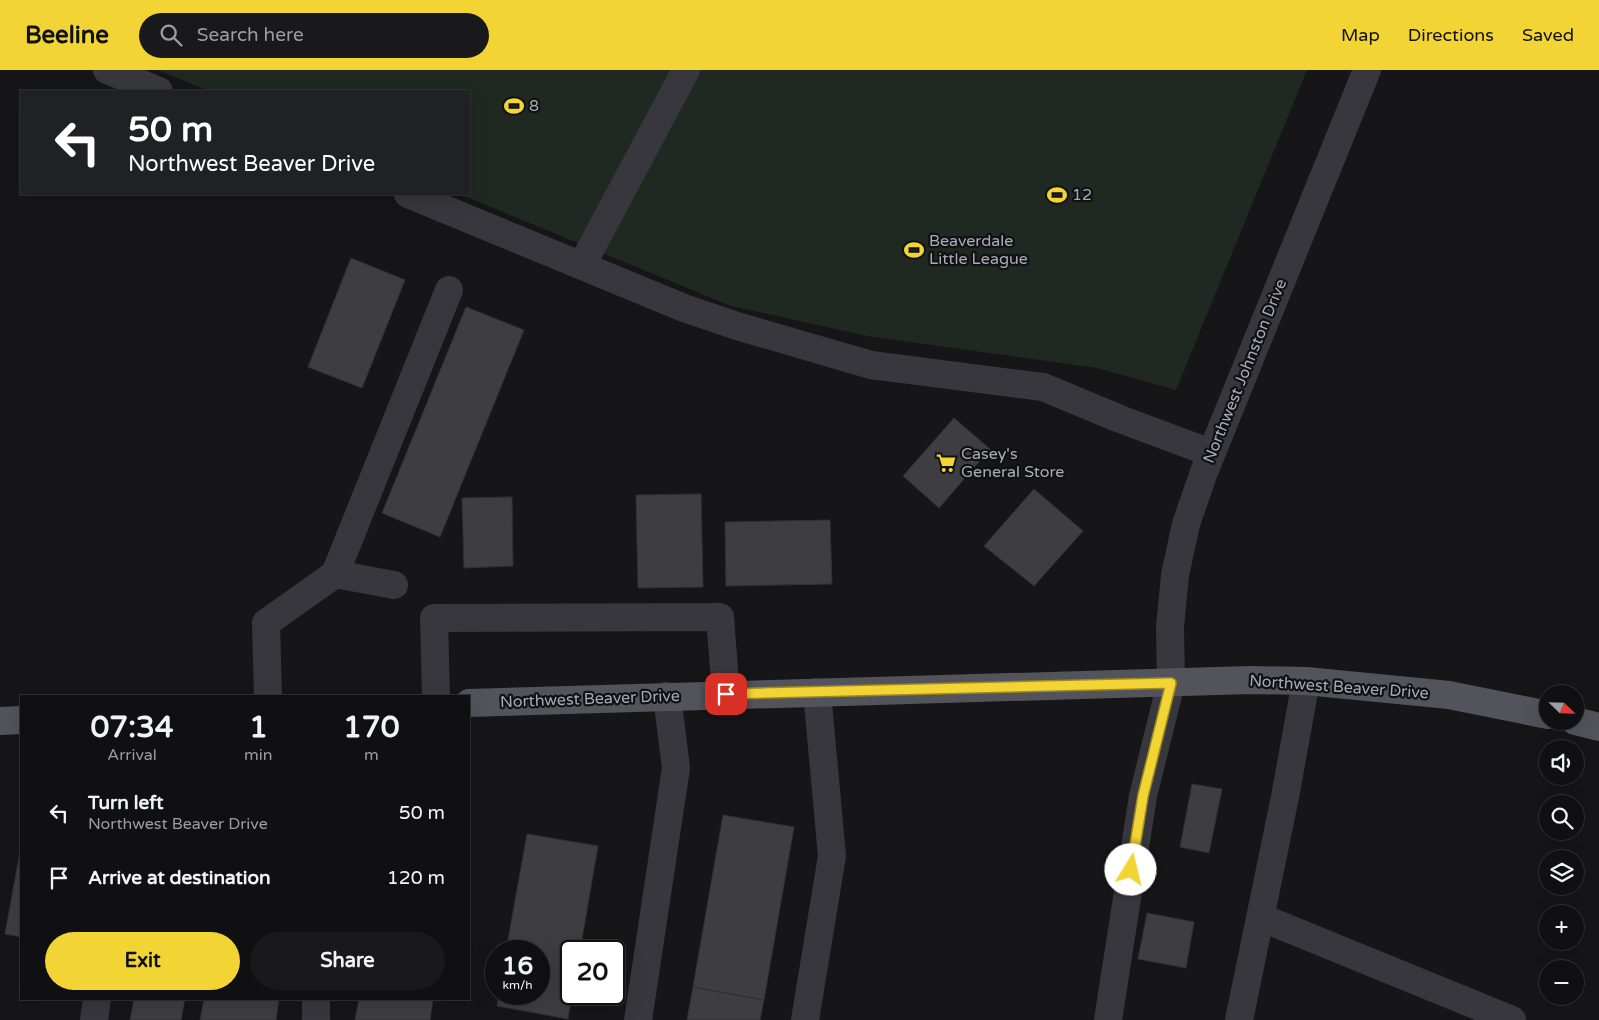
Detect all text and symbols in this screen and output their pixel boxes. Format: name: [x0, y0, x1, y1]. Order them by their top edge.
search box: [139, 13, 489, 58]
text: Beeline: [25, 21, 109, 50]
icon: search: [157, 21, 185, 49]
text: Search here: [197, 24, 304, 46]
text: Map: [1341, 24, 1380, 46]
text: Directions: [1408, 24, 1494, 46]
text: Saved: [1522, 24, 1574, 46]
sports icon: 8: [503, 95, 525, 117]
place label: 8: [529, 96, 539, 116]
text: 50 m: [128, 109, 213, 151]
icon: left: [45, 110, 110, 175]
text: Northwest Beaver Drive: [128, 151, 375, 177]
sports icon: 12: [1046, 184, 1068, 206]
place label: 12: [1072, 185, 1092, 205]
place label: Beaverdale Little League: [929, 231, 1028, 269]
sports icon: Beaverdale Little League: [903, 239, 925, 261]
street label: Northwest Johnston Drive: [1199, 276, 1291, 466]
place label: Casey's General Store: [961, 444, 1064, 482]
supermarket icon: Casey's General Store: [935, 452, 957, 474]
street label: Northwest Beaver Drive: [1249, 671, 1429, 703]
pin: [705, 673, 747, 715]
icon: arrive: [712, 680, 740, 708]
north arrow: [1539, 685, 1584, 730]
map controls: [1539, 685, 1584, 1005]
street label: Northwest Beaver Drive: [500, 686, 680, 712]
text: 07:34: [90, 709, 174, 746]
text: 1: [249, 709, 268, 746]
text: 170: [343, 709, 400, 746]
button: sound: [1539, 740, 1584, 785]
text: Arrival: [107, 745, 157, 765]
text: min: [244, 745, 273, 765]
text: m: [364, 745, 379, 765]
text: Turn left: [88, 792, 164, 814]
button: search: [1539, 795, 1584, 840]
icon: left: [45, 799, 73, 827]
text: 50 m: [399, 802, 445, 824]
text: Northwest Beaver Drive: [88, 814, 268, 834]
position arrow: [1104, 843, 1156, 895]
button: layers: [1539, 850, 1584, 895]
icon: arrive: [45, 864, 73, 892]
text: Arrive at destination: [88, 867, 271, 889]
text: 120 m: [387, 867, 445, 889]
button: +: [1539, 905, 1584, 950]
button: Exit: [45, 932, 240, 990]
button: Share: [250, 932, 445, 990]
speed limit sign: 20: [560, 940, 625, 1005]
text: 16: [502, 951, 533, 981]
button: −: [1539, 960, 1584, 1005]
text: km/h: [502, 978, 533, 992]

